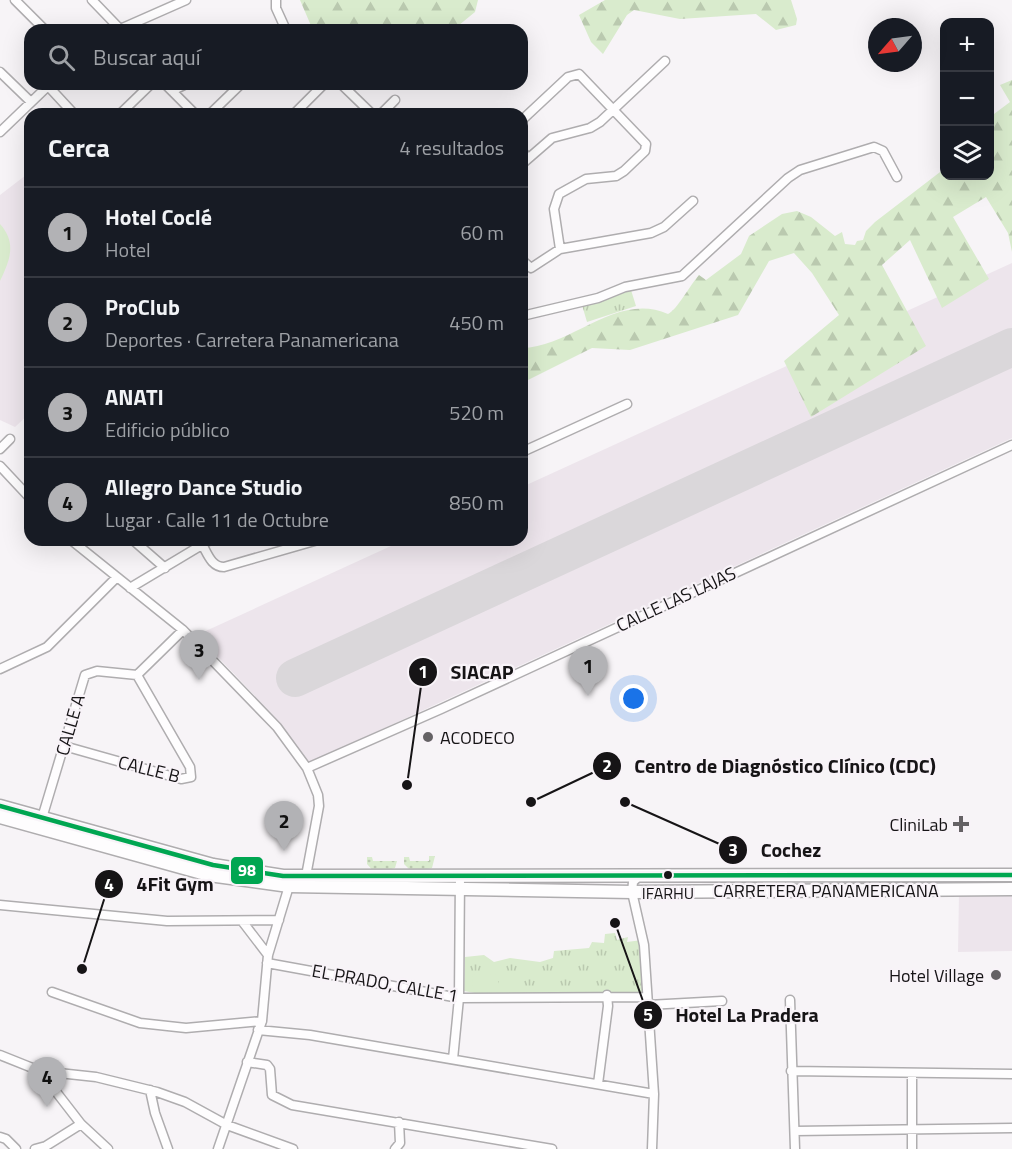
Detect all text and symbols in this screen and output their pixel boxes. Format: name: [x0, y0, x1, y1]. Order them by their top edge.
north arrow: [868, 18, 922, 72]
map controls: [940, 18, 994, 180]
button: +: [940, 18, 994, 72]
search box: [24, 24, 528, 90]
text: Buscar aquí: [93, 40, 201, 74]
icon: search: [45, 41, 78, 74]
button: −: [940, 72, 994, 126]
button: layers: [940, 126, 994, 180]
text: Cerca: [48, 128, 110, 167]
text: 4 resultados: [400, 132, 504, 163]
text: Hotel Coclé: [105, 200, 212, 234]
text: 1: [62, 217, 73, 248]
text: 60 m: [460, 217, 504, 248]
text: Hotel: [105, 234, 151, 265]
text: ProClub: [105, 290, 180, 324]
text: 2: [62, 307, 73, 338]
text: 450 m: [449, 307, 504, 338]
text: Deportes · Carretera Panamericana: [105, 324, 399, 355]
text: ANATI: [105, 380, 164, 414]
text: 3: [62, 397, 73, 428]
text: 520 m: [449, 397, 504, 428]
text: Edificio público: [105, 414, 230, 445]
text: Allegro Dance Studio: [105, 470, 303, 504]
text: 4: [62, 487, 73, 518]
text: 850 m: [449, 487, 504, 518]
text: Lugar · Calle 11 de Octubre: [105, 504, 329, 535]
street label: CALLE LAS LAJAS: [612, 559, 740, 639]
pin: 3: [180, 630, 218, 680]
pin: 1: [568, 646, 608, 696]
callout: SIACAP: [408, 653, 525, 691]
text: SIACAP: [450, 656, 514, 687]
text: 1: [418, 658, 428, 685]
your location: [619, 684, 648, 713]
street label: CALLE A: [48, 691, 92, 759]
place label: ACODECO: [440, 724, 515, 751]
marker: ACODECO: [421, 730, 435, 744]
callout: Centro de Diagnóstico Clínico (CDC): [592, 747, 948, 785]
street label: CALLE B: [115, 748, 183, 790]
text: Centro de Diagnóstico Clínico (CDC): [634, 750, 936, 781]
text: 2: [602, 752, 612, 779]
pin: 2: [264, 802, 304, 851]
place label: CliniLab: [889, 811, 948, 838]
marker: CliniLab: [952, 815, 970, 833]
callout: Cochez: [718, 831, 833, 869]
text: Cochez: [761, 834, 821, 865]
text: 3: [728, 836, 738, 863]
line badge: 98: [230, 856, 264, 885]
text: 98: [238, 858, 256, 882]
callout: 4Fit Gym: [94, 865, 226, 903]
text: 4Fit Gym: [136, 868, 214, 899]
marker: IFARHU: [662, 869, 674, 881]
text: 4: [104, 871, 114, 898]
street label: CARRETERA PANAMERICANA: [713, 877, 939, 904]
place label: IFARHU: [642, 881, 694, 905]
street label: EL PRADO, CALLE 1: [310, 957, 460, 1009]
place label: Hotel Village: [889, 962, 984, 989]
marker: Hotel Village: [989, 968, 1003, 982]
callout: Hotel La Pradera: [633, 996, 831, 1034]
text: Hotel La Pradera: [675, 999, 819, 1030]
text: 5: [643, 1001, 653, 1028]
pin: 4: [28, 1058, 66, 1107]

